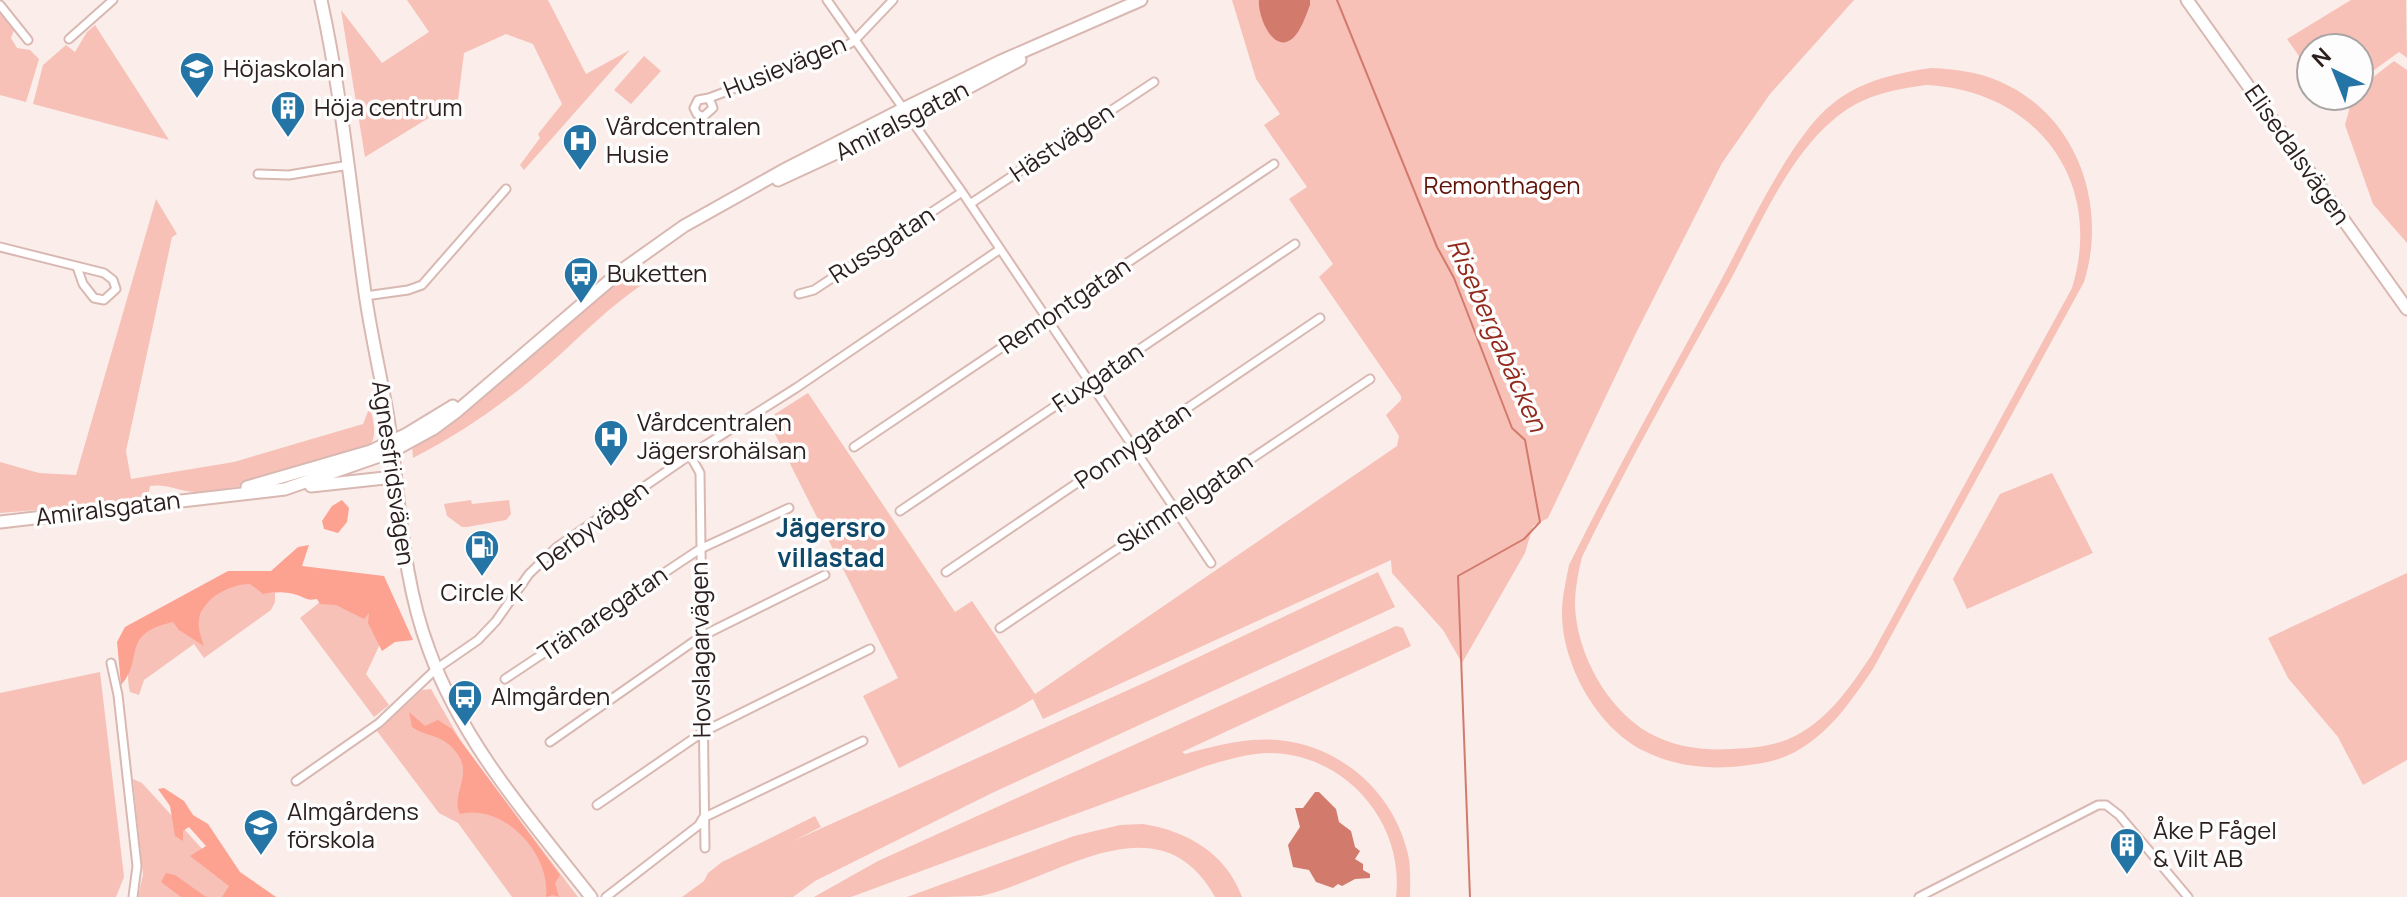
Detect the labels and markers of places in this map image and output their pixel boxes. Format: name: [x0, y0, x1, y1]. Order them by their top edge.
school or university icon: Höjaskolan: [178, 50, 216, 100]
place label: Höjaskolan: [223, 51, 345, 84]
building icon: Höja centrum: [269, 89, 307, 139]
place label: Höja centrum: [314, 90, 463, 123]
place label: Vårdcentralen Husie: [606, 109, 761, 170]
hospital icon: Vårdcentralen Husie: [561, 122, 599, 172]
bus stop icon: Buketten: [562, 255, 600, 305]
place label: Buketten: [607, 256, 707, 289]
place label: Vårdcentralen Jägersrohälsan: [637, 405, 806, 466]
hospital icon: Vårdcentralen Jägersrohälsan: [592, 418, 630, 468]
fuel station icon: Circle K: [463, 528, 501, 578]
place label: Circle K: [441, 575, 524, 608]
bus stop icon: Almgården: [446, 678, 484, 728]
place label: Almgården: [491, 679, 610, 712]
place label: Almgårdens förskola: [287, 794, 419, 855]
school or university icon: Almgårdens förskola: [242, 807, 280, 857]
place label: Åke P Fågel & Vilt AB: [2153, 813, 2277, 874]
building icon: Åke P Fågel & Vilt AB: [2108, 826, 2146, 876]

